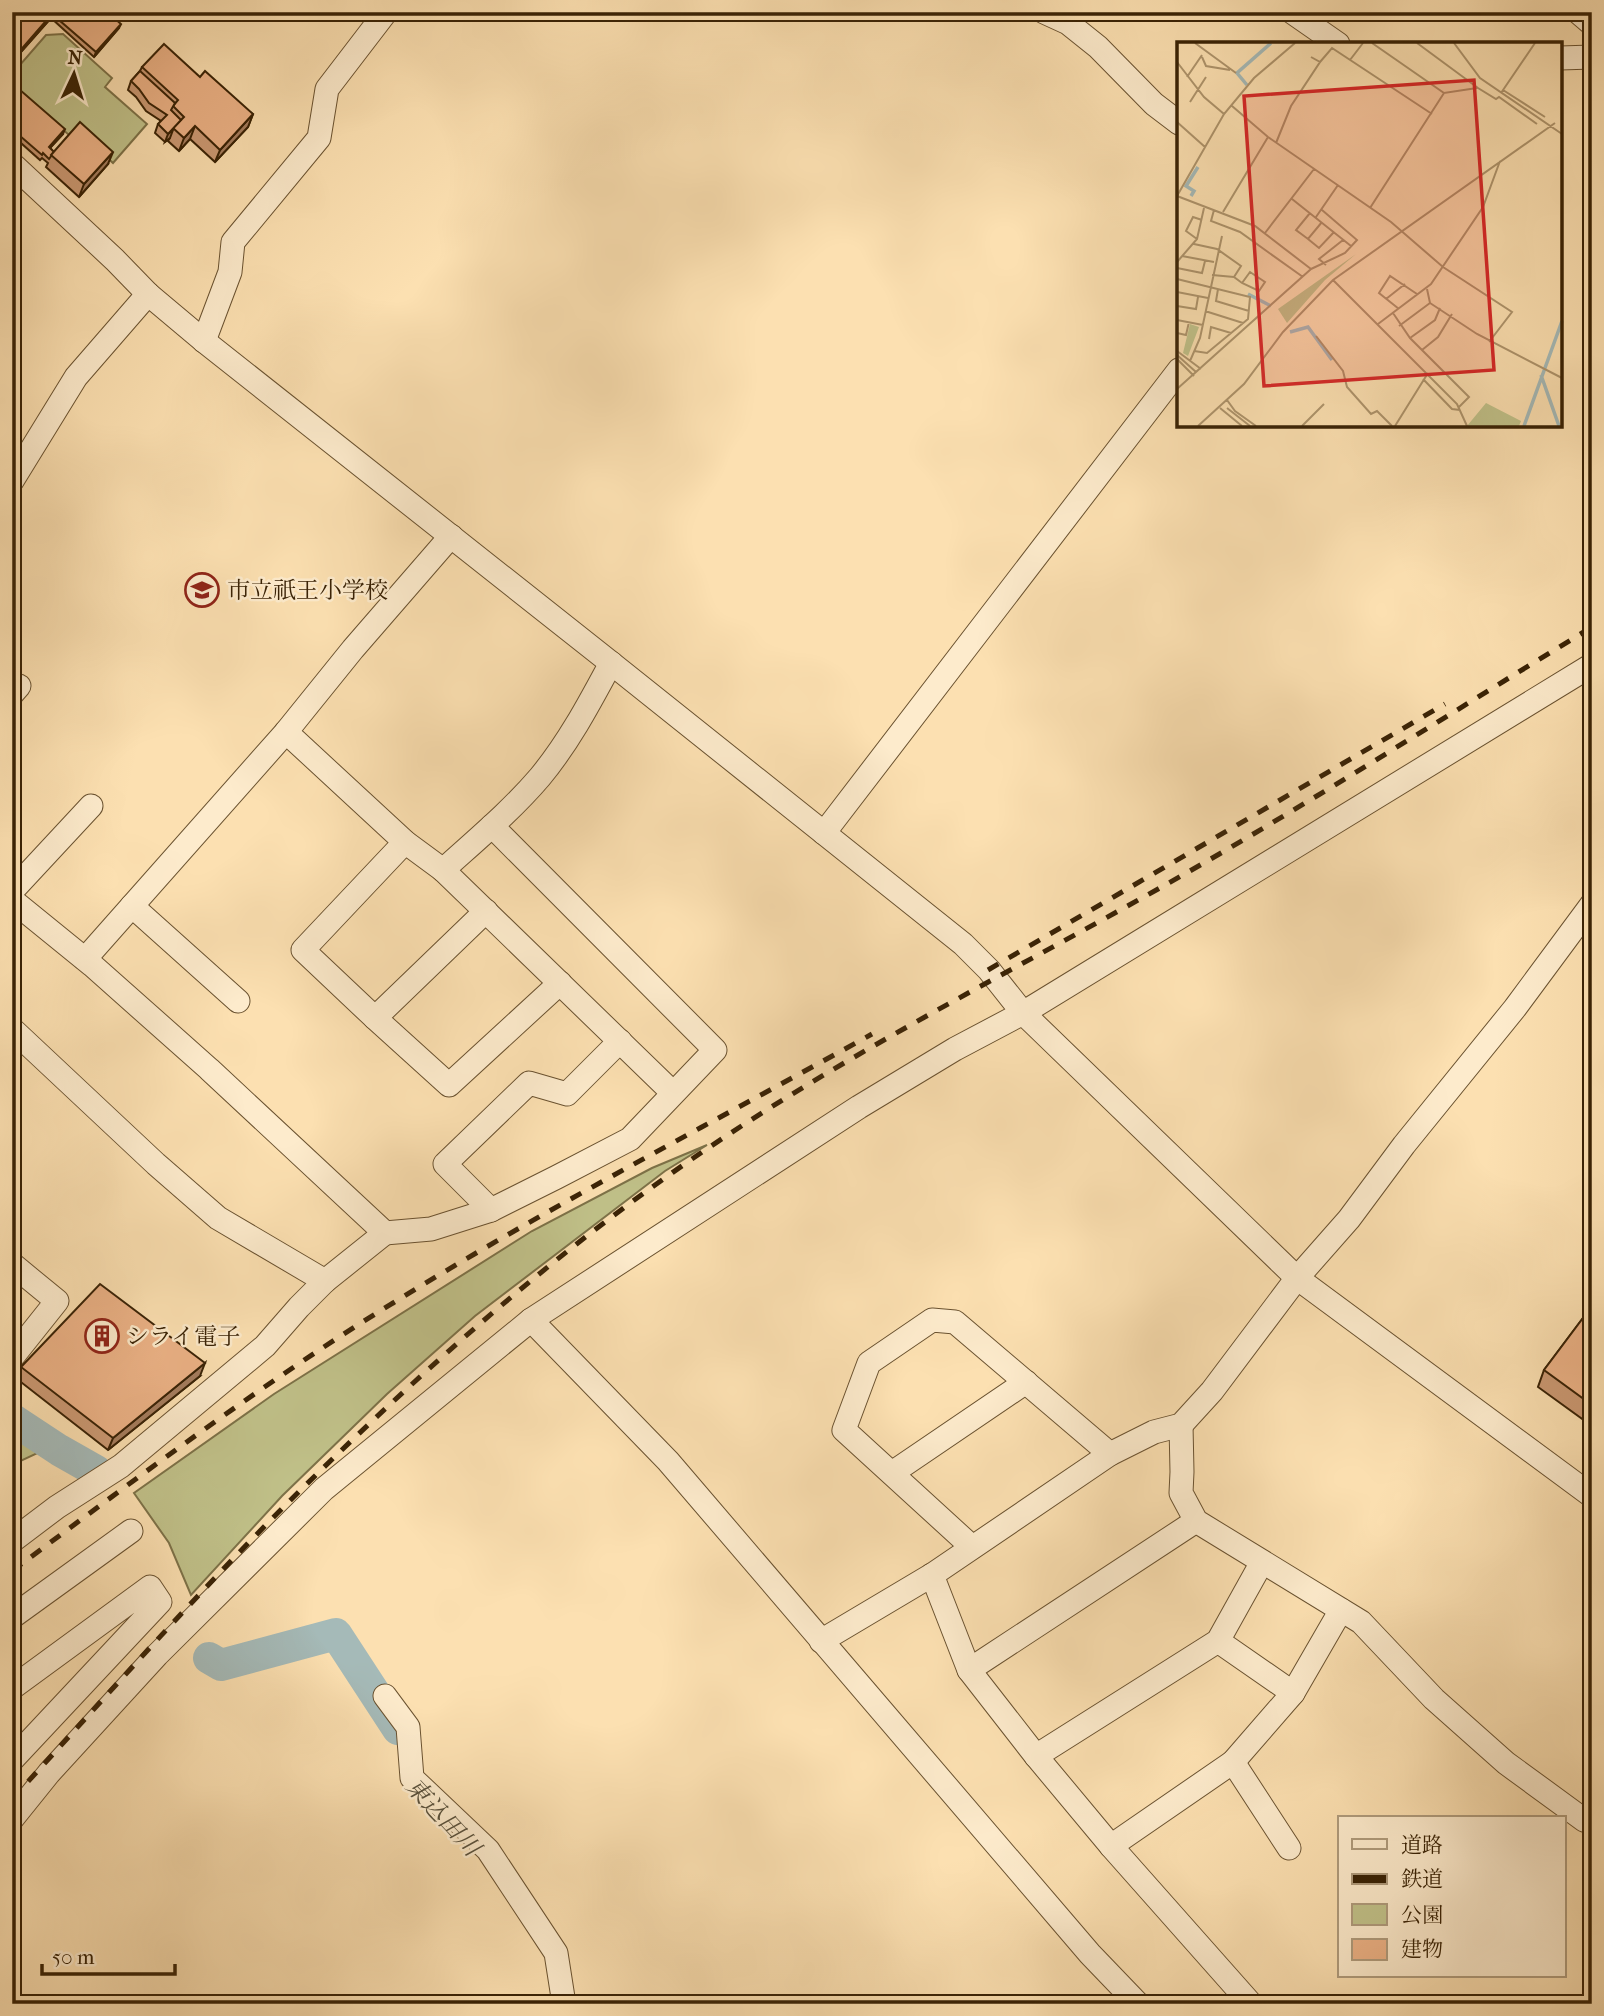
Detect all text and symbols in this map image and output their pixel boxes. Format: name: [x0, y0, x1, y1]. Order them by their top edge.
north arrow: [38, 38, 108, 108]
inset map: [1177, 42, 1562, 427]
text: N: [67, 47, 84, 70]
school or university icon: 市立祇王小学校: [183, 571, 221, 609]
place label: 市立祇王小学校: [227, 577, 388, 604]
building icon: シライ電子: [83, 1317, 121, 1355]
place label: シライ電子: [126, 1323, 240, 1350]
water label: 東込田川: [400, 1772, 488, 1864]
legend: [1338, 1816, 1566, 1978]
text: 道路: [1401, 1833, 1443, 1857]
text: 鉄道: [1401, 1867, 1443, 1891]
text: 公園: [1401, 1903, 1443, 1927]
scale bar: [42, 1932, 175, 1976]
text: 建物: [1401, 1937, 1443, 1961]
text: 50 m: [52, 1945, 95, 1969]

